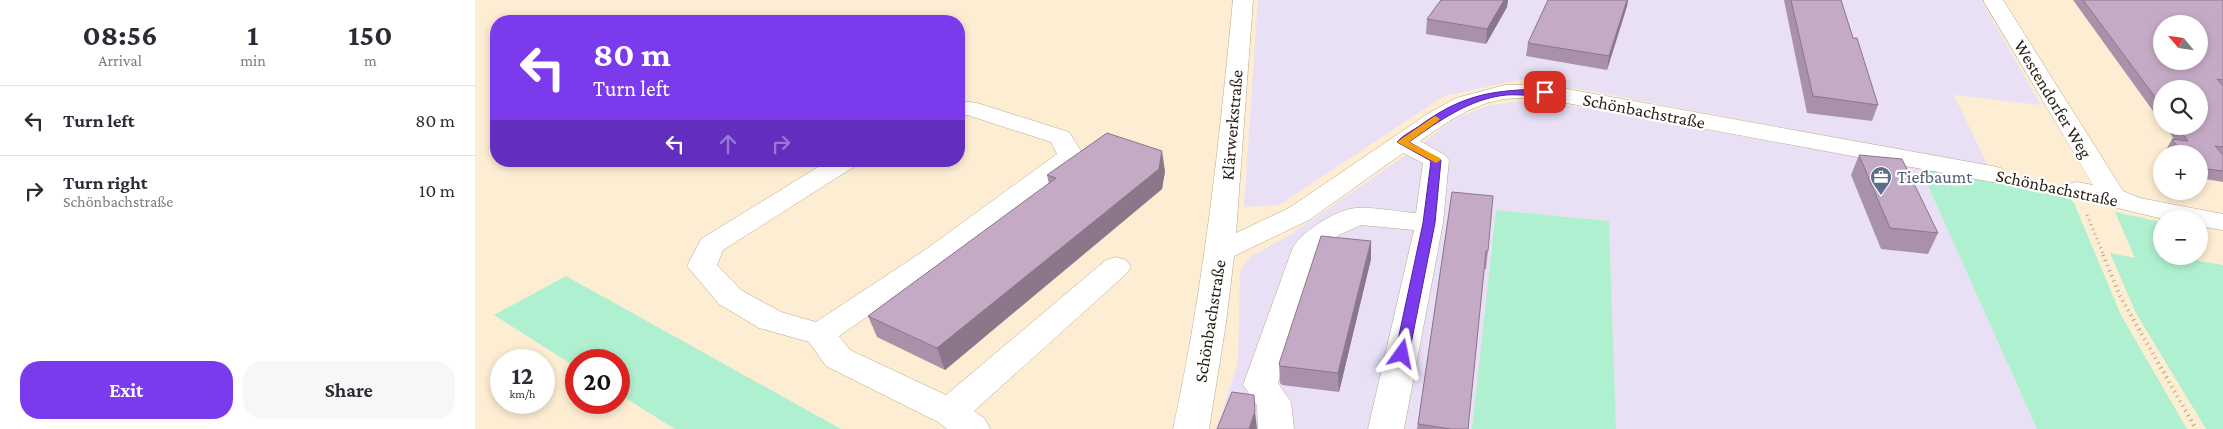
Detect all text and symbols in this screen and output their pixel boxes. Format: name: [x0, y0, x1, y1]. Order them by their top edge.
north arrow: [2153, 15, 2207, 70]
map controls: [2153, 15, 2208, 265]
text: 08:56: [83, 18, 158, 51]
text: 1: [247, 18, 259, 51]
text: 150: [348, 18, 392, 51]
icon: left: [510, 35, 575, 100]
text: 80 m: [593, 35, 671, 74]
street label: Westendorfer Weg: [2010, 36, 2096, 162]
text: Arrival: [98, 52, 142, 69]
text: min: [240, 52, 266, 69]
text: m: [364, 52, 377, 69]
street label: Klärwerkstraße: [1217, 69, 1247, 181]
pin: [1524, 71, 1566, 113]
text: Turn left: [593, 76, 670, 101]
icon: arrive: [1531, 78, 1559, 106]
button: search: [2153, 80, 2208, 135]
street label: Schönbachstraße: [1581, 89, 1707, 133]
icon: left: [20, 107, 48, 135]
text: Turn left: [63, 110, 135, 131]
text: 80 m: [415, 110, 455, 131]
icon: left: [661, 130, 689, 158]
icon: ahead: [714, 130, 742, 158]
icon: right: [767, 130, 795, 158]
button: +: [2153, 145, 2208, 200]
office icon: Tiefbaumt: [1869, 165, 1893, 196]
street label: Schönbachstraße: [1994, 165, 2120, 211]
place label: Tiefbaumt: [1897, 167, 1973, 187]
text: Turn right: [63, 172, 148, 193]
icon: right: [20, 177, 48, 205]
text: 10 m: [419, 180, 455, 201]
text: Schönbachstraße: [63, 193, 173, 210]
button: −: [2153, 210, 2208, 265]
street label: Schönbachstraße: [1190, 258, 1230, 384]
position arrow: [1375, 327, 1427, 379]
speed limit sign: 20: [565, 349, 630, 414]
button: Exit: [20, 361, 233, 419]
button: Share: [243, 361, 455, 419]
text: 12: [511, 362, 534, 389]
text: km/h: [510, 387, 535, 401]

